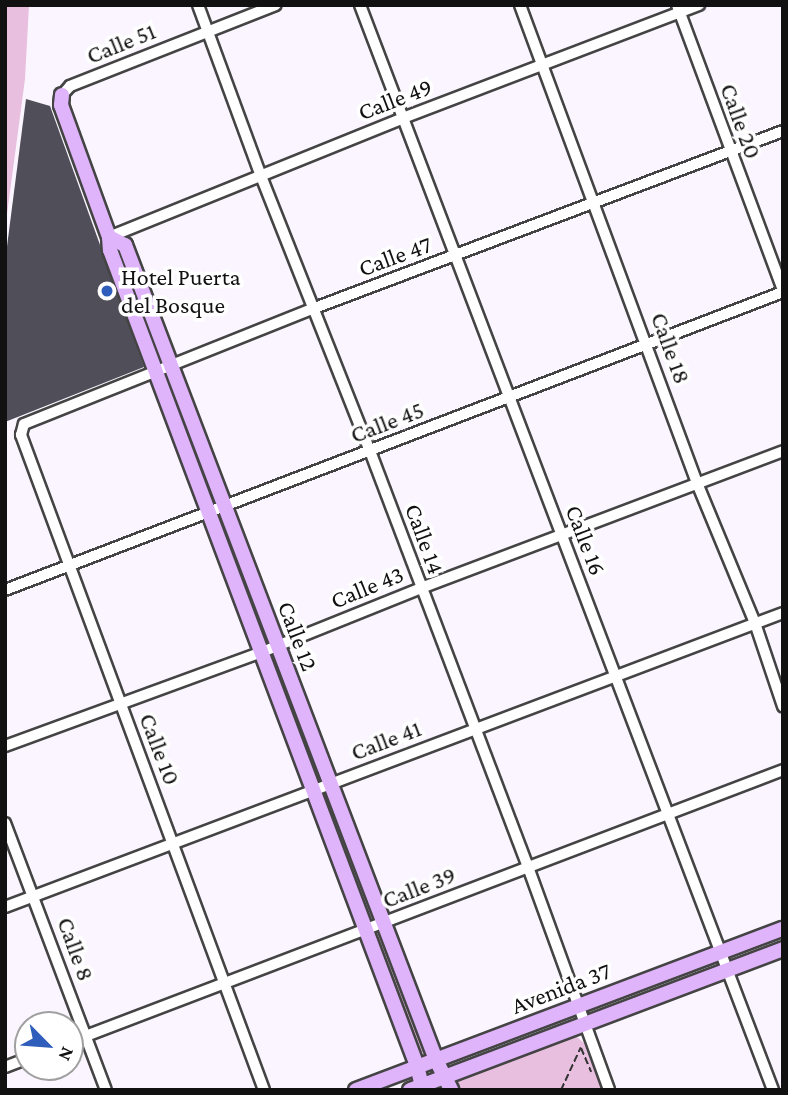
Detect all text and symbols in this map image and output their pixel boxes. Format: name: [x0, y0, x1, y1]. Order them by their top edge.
street label: Calle 51: [82, 16, 160, 70]
street label: Calle 49: [354, 72, 436, 126]
street label: Calle 20: [714, 80, 768, 162]
street label: Calle 47: [355, 230, 435, 282]
place label: Hotel Puerta del Bosque: [121, 263, 241, 319]
marker: Hotel Puerta del Bosque: [99, 283, 115, 299]
street label: Calle 18: [645, 308, 697, 388]
street label: Calle 45: [346, 395, 428, 449]
street label: Calle 14: [399, 500, 451, 578]
street label: Calle 16: [559, 501, 613, 579]
street label: Calle 43: [326, 559, 408, 615]
street label: Calle 12: [272, 597, 324, 675]
street label: Calle 10: [133, 709, 187, 789]
street label: Calle 41: [347, 713, 425, 767]
street label: Calle 39: [378, 860, 460, 914]
street label: Calle 8: [51, 913, 101, 985]
street label: Avenida 37: [507, 956, 615, 1020]
north arrow: [14, 1011, 84, 1081]
text: N: [54, 1044, 79, 1065]

